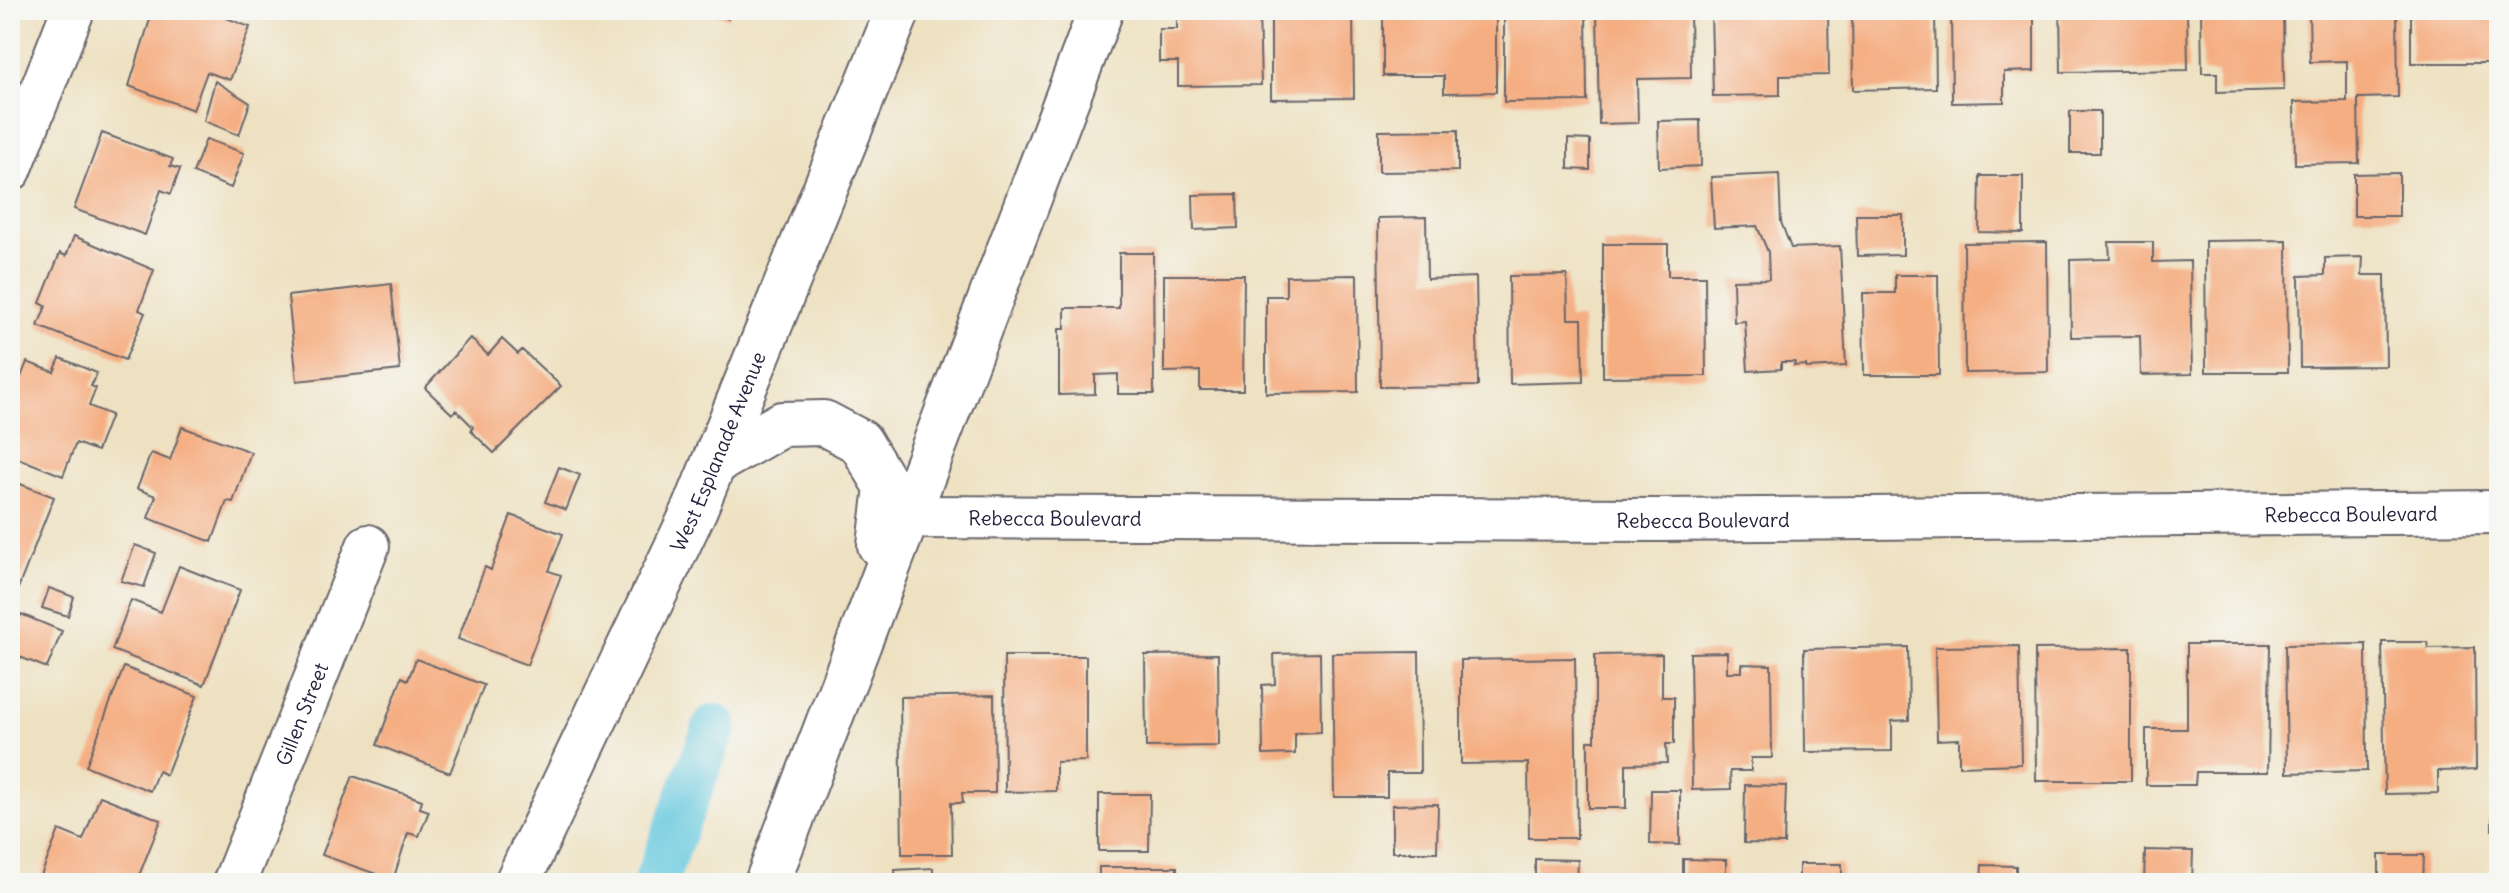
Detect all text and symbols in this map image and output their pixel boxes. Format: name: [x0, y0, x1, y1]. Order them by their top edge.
street label: West Esplanade Avenue: [664, 348, 770, 555]
street label: Rebecca Boulevard: [2264, 500, 2438, 527]
street label: Rebecca Boulevard: [968, 505, 1142, 530]
street label: Rebecca Boulevard: [1616, 506, 1790, 533]
street label: Gillen Street: [270, 659, 333, 769]

